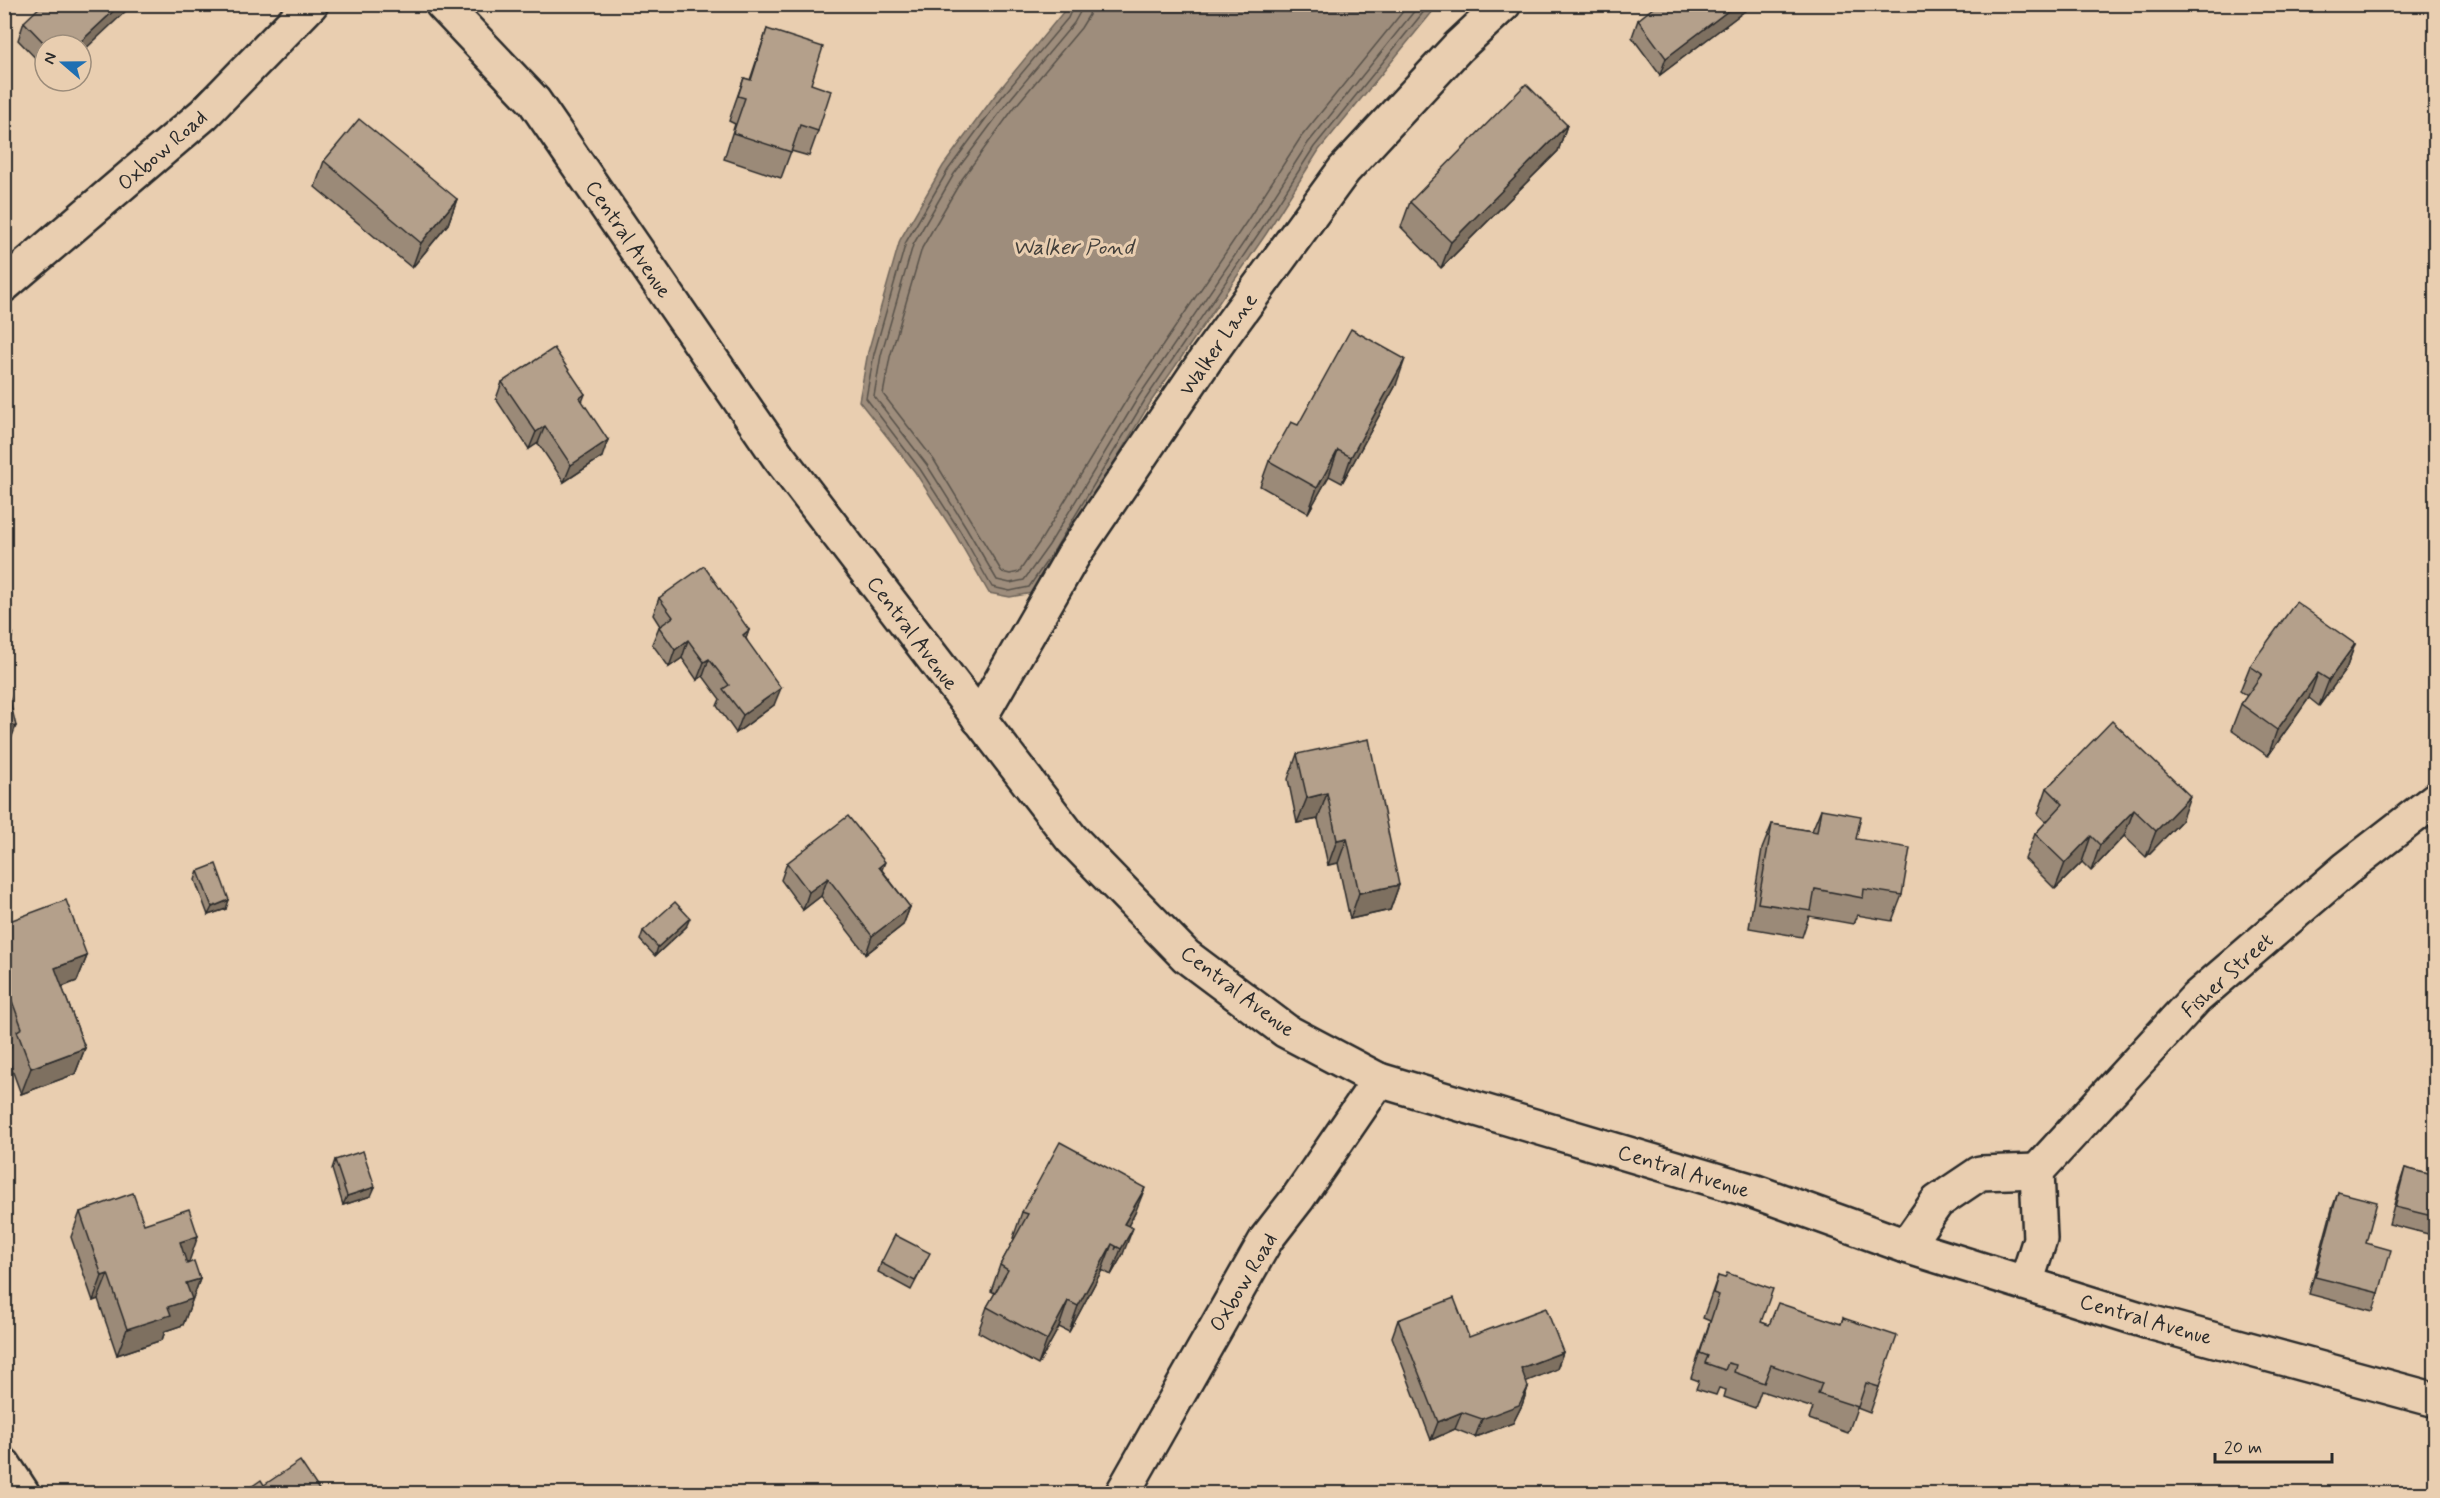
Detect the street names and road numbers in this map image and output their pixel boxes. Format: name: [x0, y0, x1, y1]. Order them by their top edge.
street label: Oxbow Road: [112, 104, 214, 198]
street label: Central Avenue: [578, 175, 678, 304]
street label: Walker Lane: [1173, 288, 1265, 402]
street label: Central Avenue: [860, 571, 965, 697]
street label: Fisher Street: [2176, 927, 2280, 1024]
street label: Central Avenue: [1174, 939, 1300, 1044]
street label: Central Avenue: [1614, 1139, 1753, 1205]
street label: Oxbow Road: [1203, 1228, 1284, 1337]
street label: Central Avenue: [2076, 1288, 2215, 1352]

